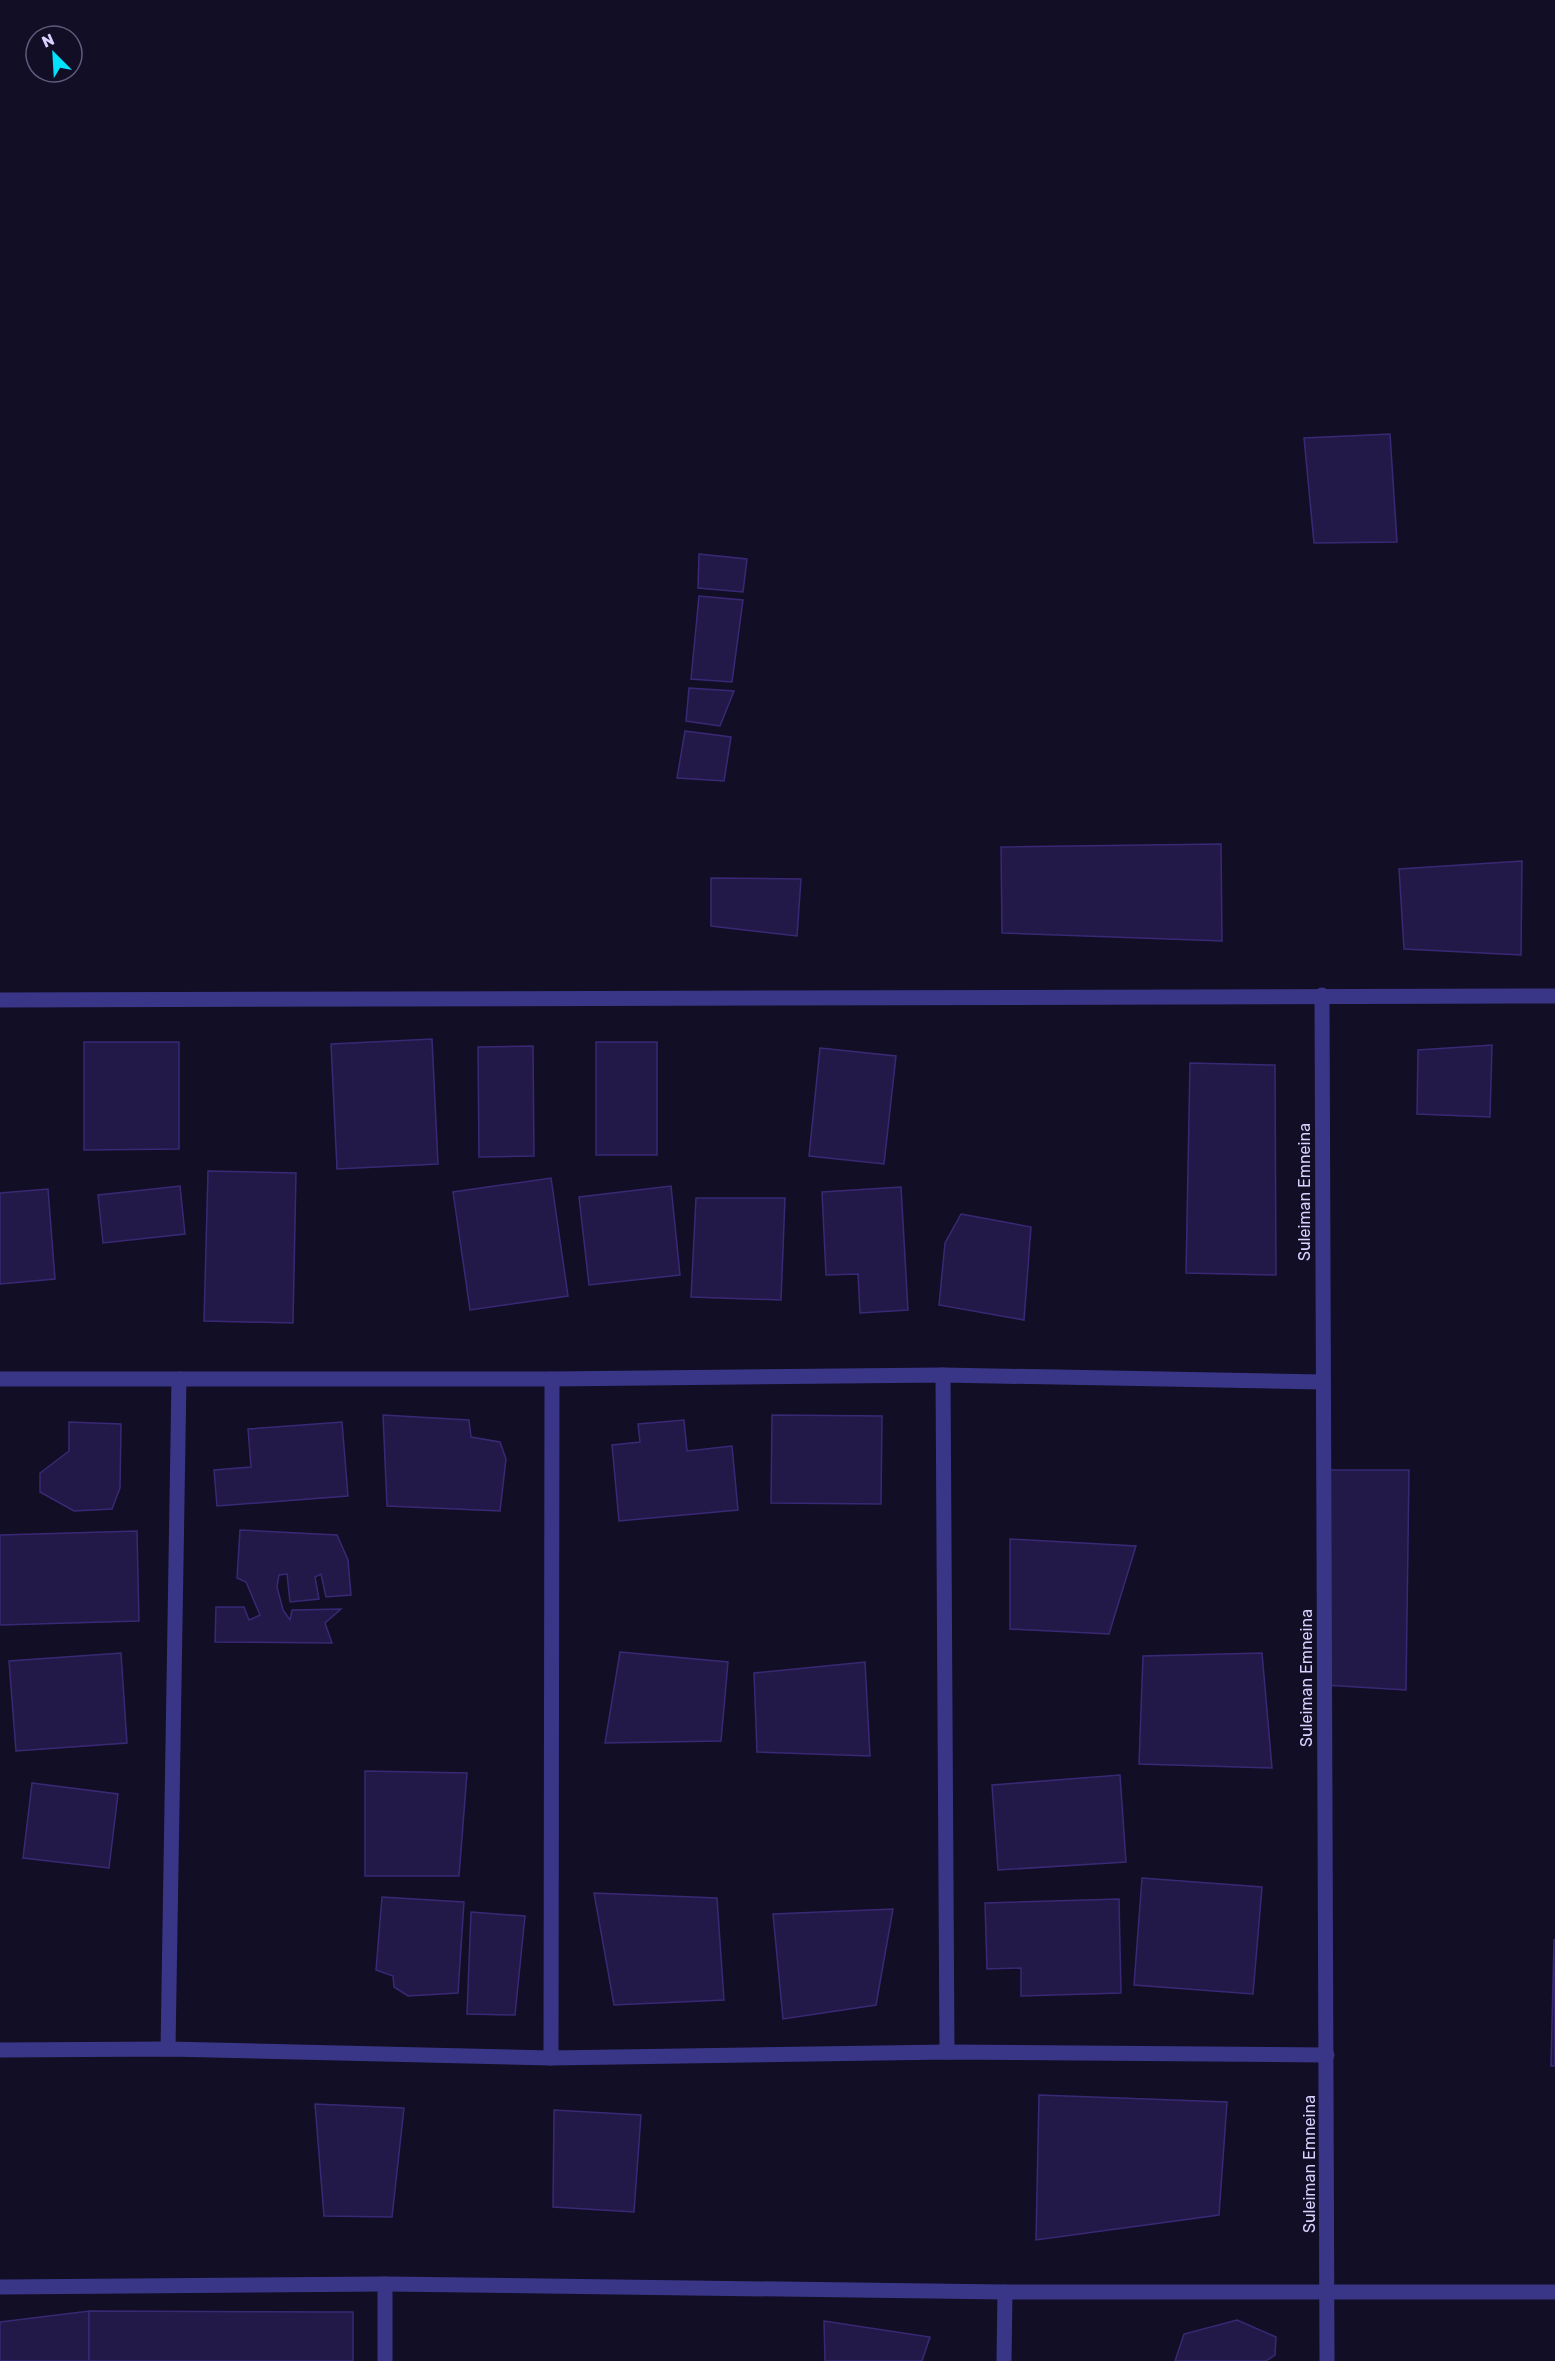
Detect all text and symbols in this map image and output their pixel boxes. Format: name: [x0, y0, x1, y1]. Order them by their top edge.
north arrow: [24, 24, 84, 84]
text: N: [39, 30, 57, 52]
street label: Suleiman Emneina: [1295, 1123, 1314, 1261]
street label: Suleiman Emneina: [1297, 1609, 1316, 1747]
street label: Suleiman Emneina: [1300, 2095, 1319, 2233]

